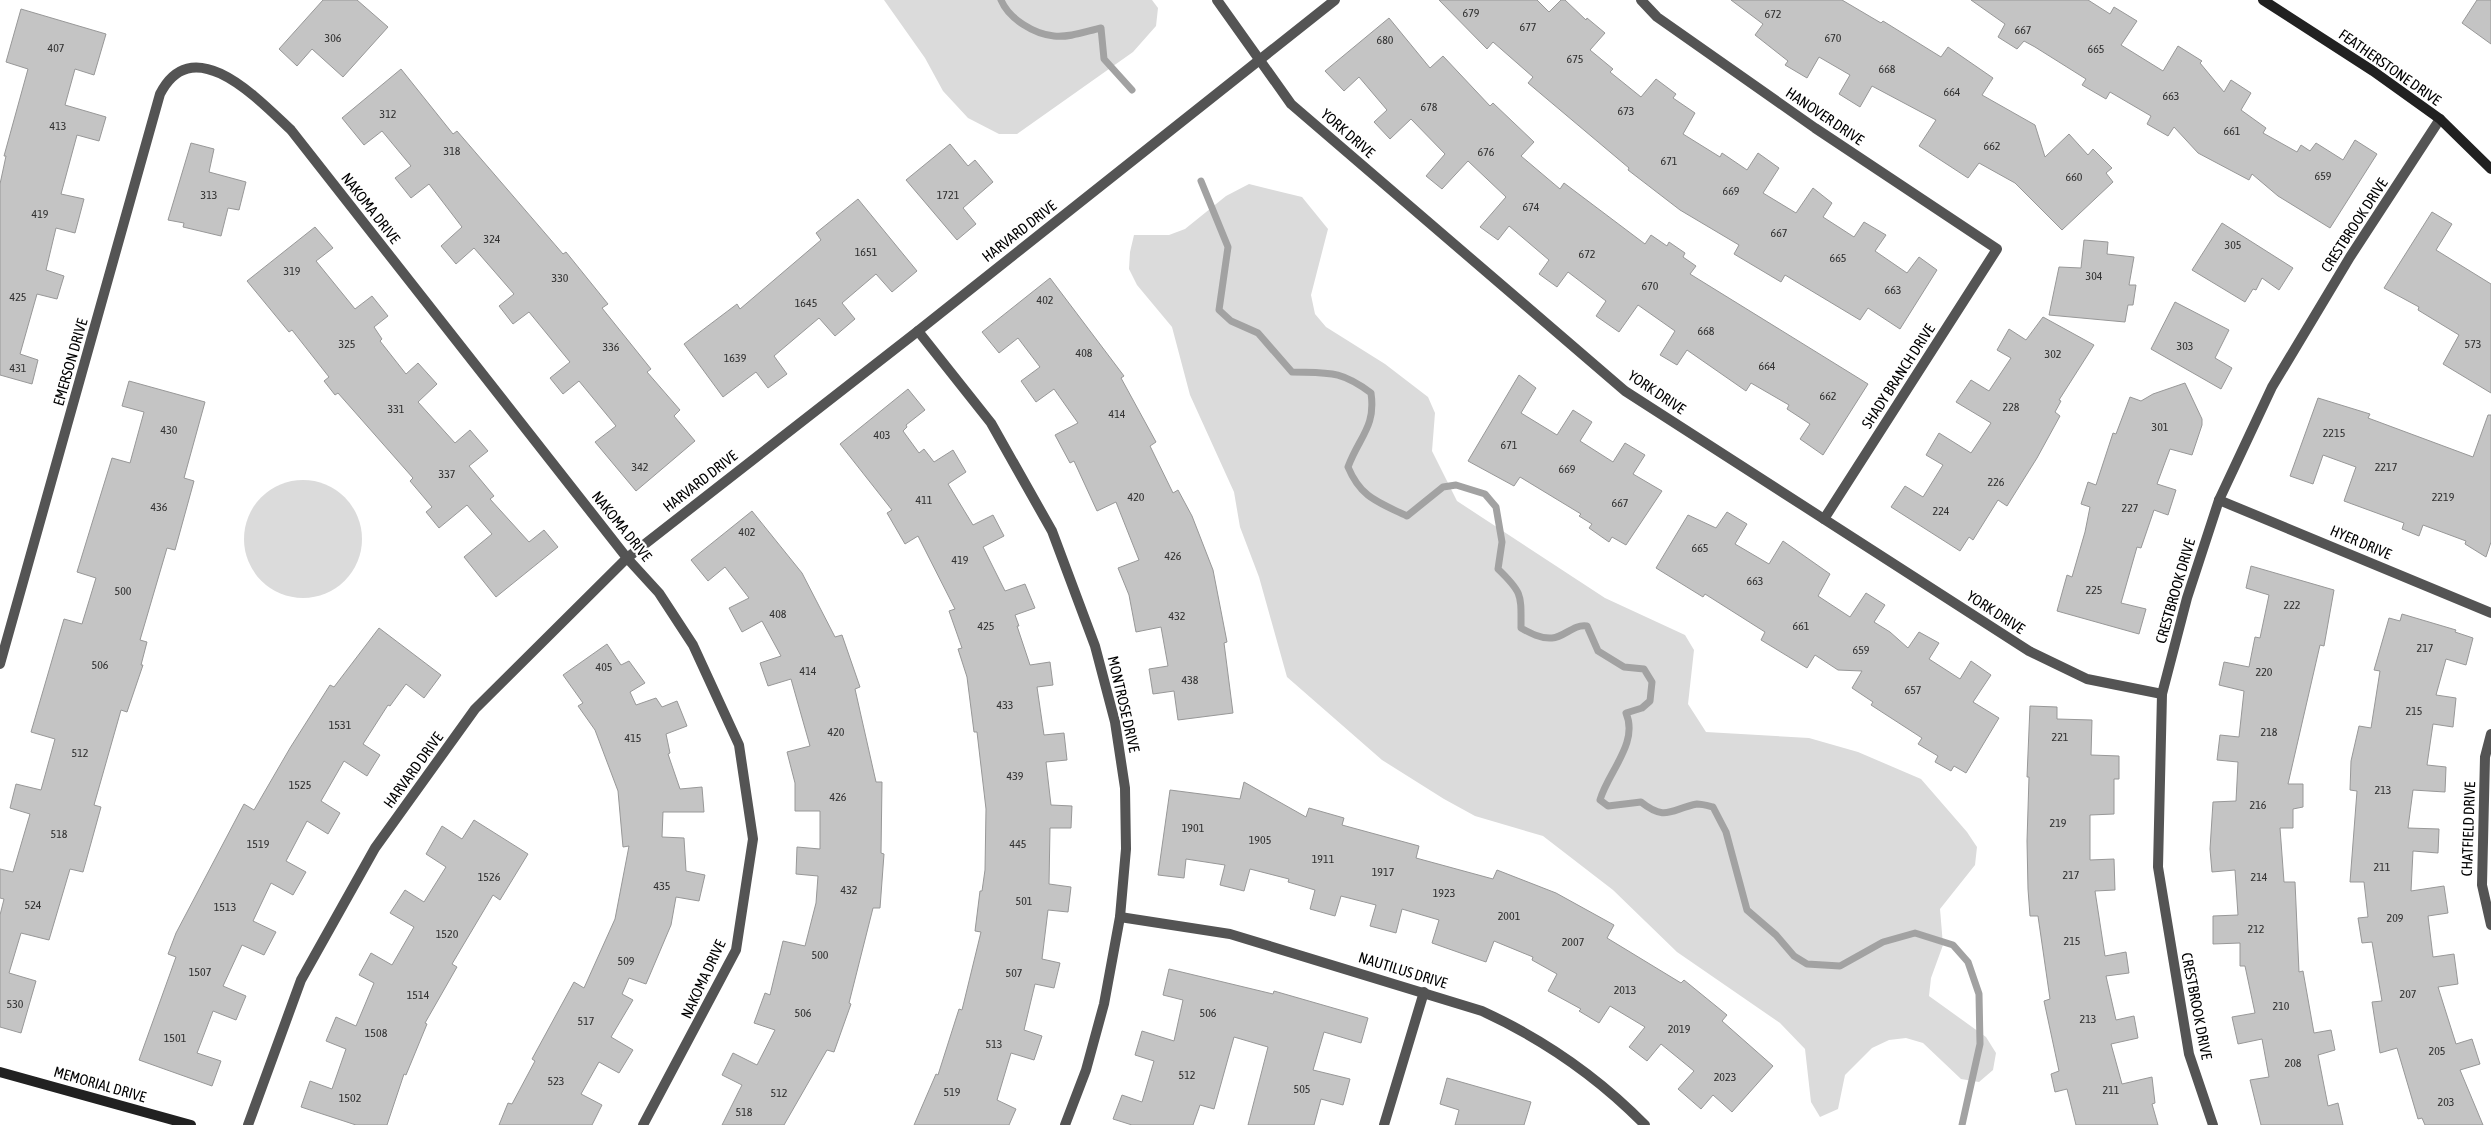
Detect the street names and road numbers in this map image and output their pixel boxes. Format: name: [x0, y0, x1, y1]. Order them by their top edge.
street label: FEATHERSTONE DRIVE: [2336, 25, 2445, 109]
street label: HANOVER DRIVE: [1783, 84, 1868, 149]
street label: YORK DRIVE: [1318, 105, 1379, 161]
street label: NAKOMA DRIVE: [338, 169, 404, 247]
street label: CRESTBROOK DRIVE: [2317, 174, 2391, 275]
street label: HARVARD DRIVE: [979, 196, 1060, 265]
street label: EMERSON DRIVE: [49, 316, 91, 407]
street label: SHADY BRANCH DRIVE: [1858, 320, 1938, 431]
street label: YORK DRIVE: [1625, 367, 1689, 418]
street label: HARVARD DRIVE: [660, 446, 741, 515]
street label: NAKOMA DRIVE: [589, 488, 656, 565]
street label: HYER DRIVE: [2328, 522, 2395, 563]
street label: CRESTBROOK DRIVE: [2152, 536, 2198, 645]
street label: YORK DRIVE: [1964, 587, 2029, 637]
street label: MONTROSE DRIVE: [1105, 654, 1144, 755]
street label: HARVARD DRIVE: [380, 728, 446, 811]
street label: CHATFIELD DRIVE: [2458, 781, 2478, 877]
street label: NAKOMA DRIVE: [677, 936, 729, 1021]
street label: NAUTILUS DRIVE: [1357, 948, 1450, 992]
street label: CRESTBROOK DRIVE: [2178, 951, 2216, 1061]
street label: MEMORIAL DRIVE: [52, 1063, 149, 1105]

